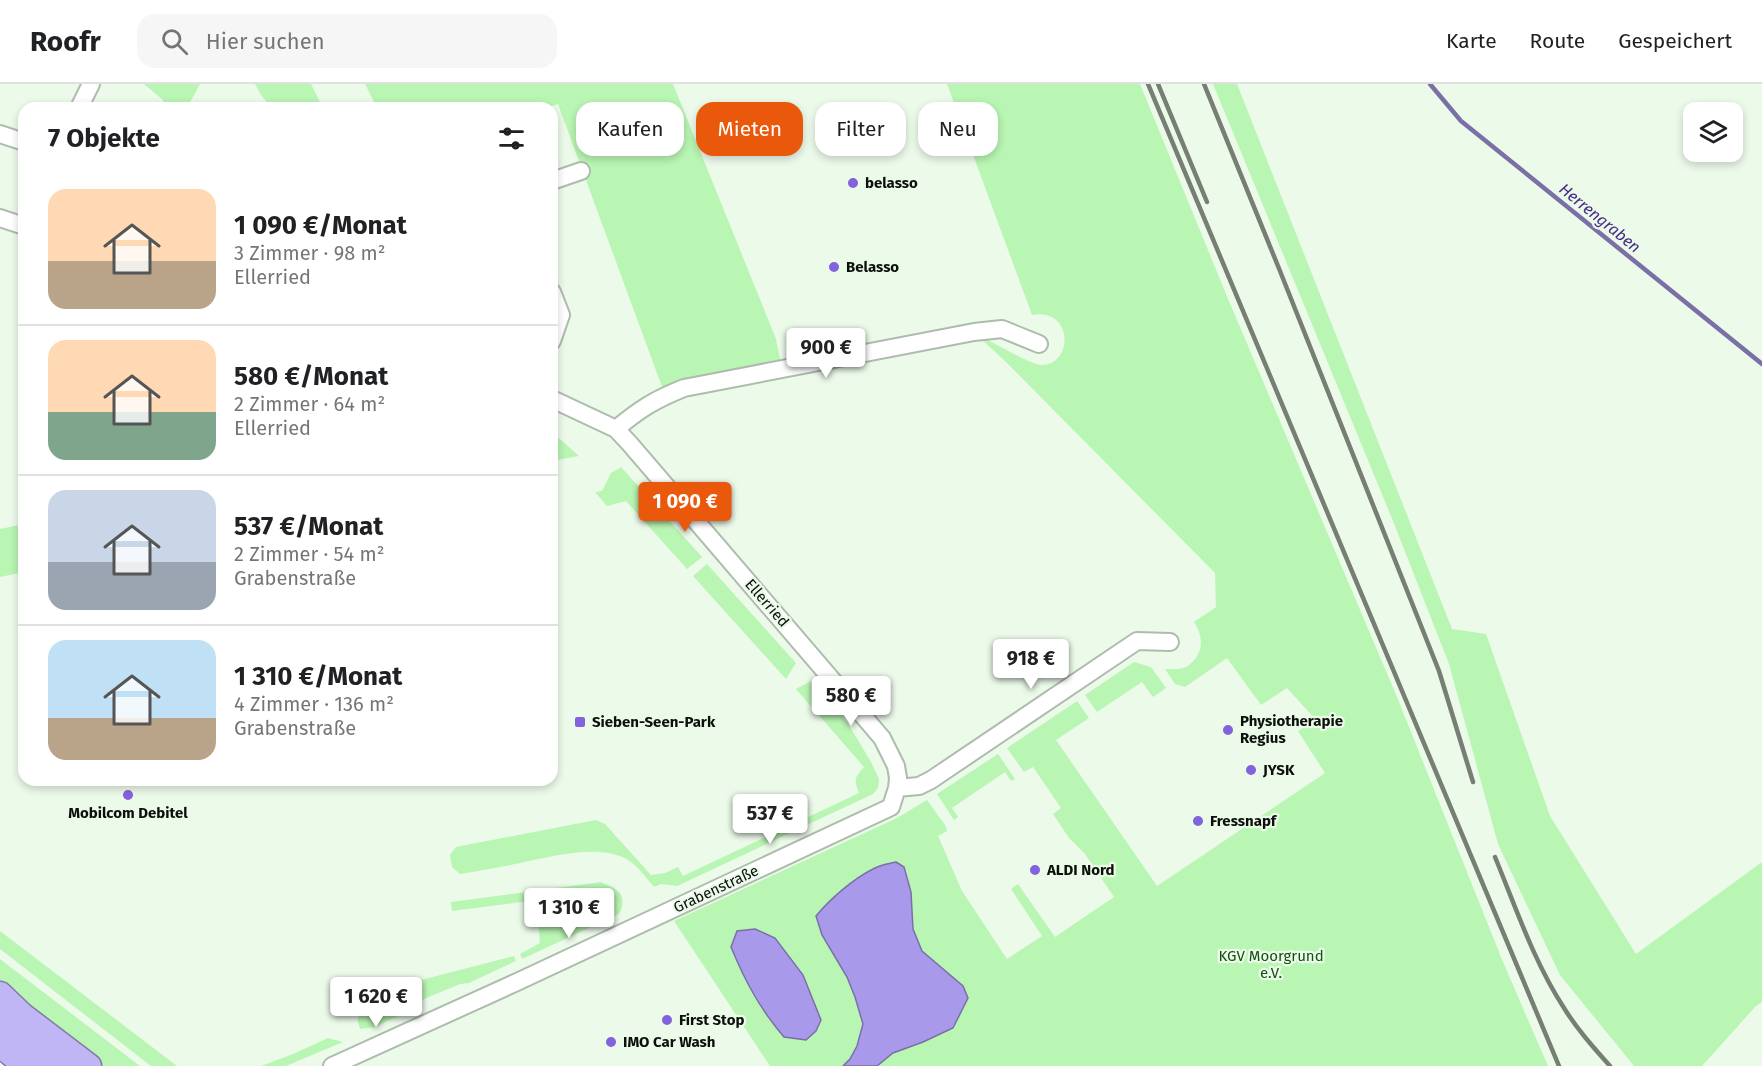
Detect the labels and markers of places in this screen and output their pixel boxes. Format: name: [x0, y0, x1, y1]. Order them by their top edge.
place label: belasso: [865, 174, 918, 192]
marker: belasso: [846, 176, 860, 190]
place label: Belasso: [846, 258, 899, 276]
marker: Belasso: [827, 260, 841, 274]
pin: 900 €: [784, 328, 868, 379]
pin: 1 090 €: [630, 482, 740, 533]
pin: 918 €: [989, 639, 1073, 690]
pin: 580 €: [809, 676, 893, 727]
place label: Physiotherapie Regius: [1240, 712, 1343, 747]
place label: Sieben-Seen-Park: [592, 713, 716, 731]
marker: Sieben-Seen-Park: [573, 715, 587, 729]
marker: Physiotherapie Regius: [1221, 723, 1235, 737]
place label: JYSK: [1262, 761, 1295, 779]
marker: JYSK: [1244, 763, 1258, 777]
marker: Mobilcom Debitel: [121, 788, 135, 802]
pin: 537 €: [728, 794, 812, 845]
place label: Mobilcom Debitel: [68, 804, 188, 822]
place label: Fressnapf: [1210, 812, 1278, 830]
marker: Fressnapf: [1191, 814, 1205, 828]
place label: ALDI Nord: [1046, 861, 1115, 879]
marker: ALDI Nord: [1028, 863, 1042, 877]
pin: 1 310 €: [514, 888, 624, 939]
pin: 1 620 €: [321, 977, 431, 1028]
place label: First Stop: [679, 1011, 744, 1029]
marker: First Stop: [660, 1013, 674, 1027]
place label: IMO Car Wash: [623, 1033, 715, 1051]
marker: IMO Car Wash: [604, 1035, 618, 1049]

